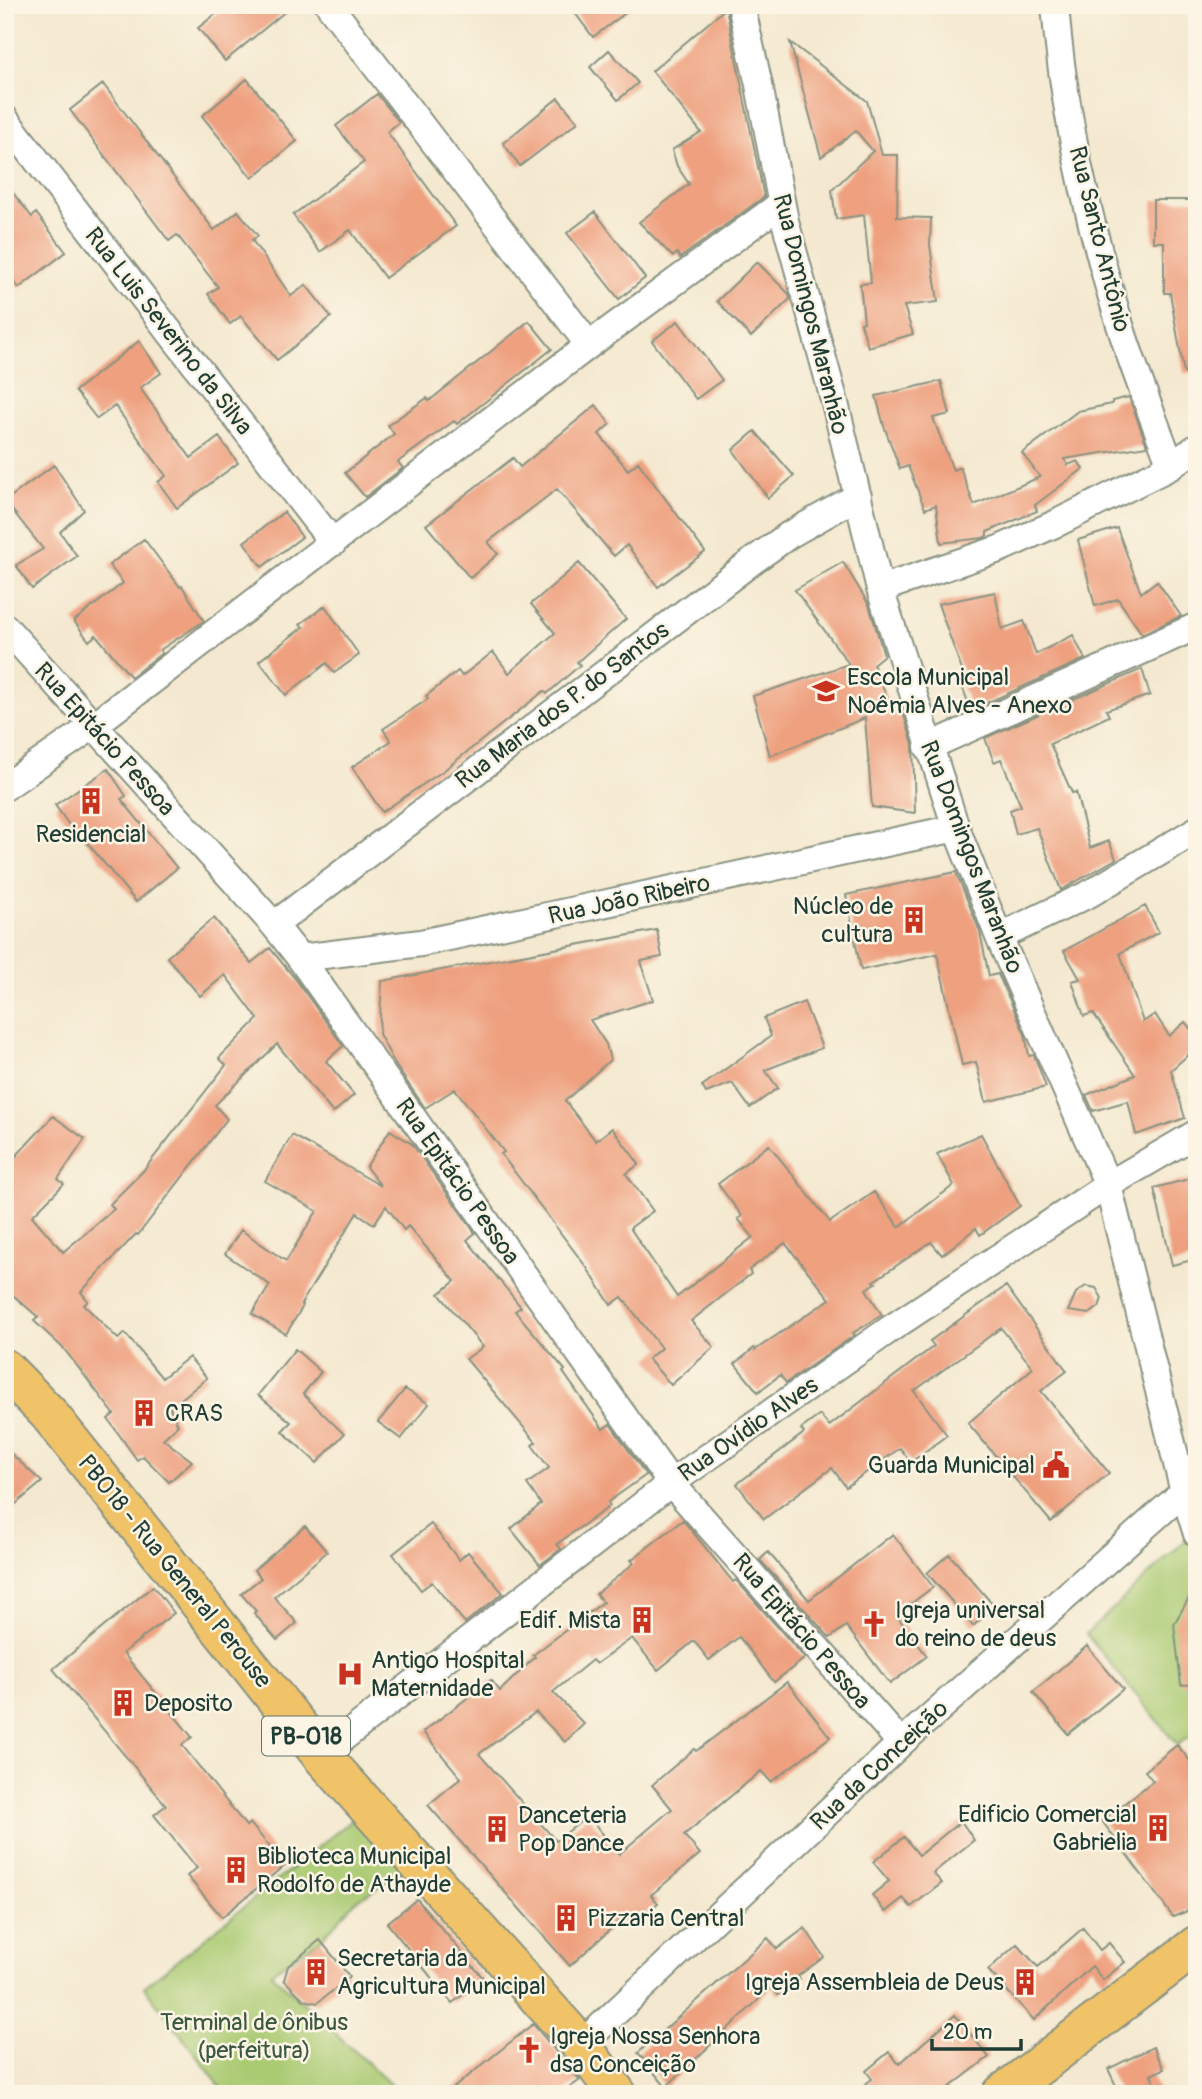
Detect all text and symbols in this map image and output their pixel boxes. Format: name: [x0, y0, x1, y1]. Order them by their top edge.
street label: Rua Santo Antônio: [1062, 143, 1137, 335]
street label: Rua Domingos Maranhão: [767, 191, 854, 438]
street label: Rua Luis Severino da Silva: [79, 222, 259, 441]
street label: Rua Maria dos P. do Santos: [450, 616, 675, 795]
street label: Rua Epitácio Pessoa: [28, 657, 181, 822]
place label: Escola Municipal Noêmia Alves - Anexo: [847, 663, 1072, 720]
school or university icon: Escola Municipal Noêmia Alves - Anexo: [811, 676, 841, 706]
street label: Rua Domingos Maranhão: [914, 737, 1029, 978]
building icon: Residencial: [76, 786, 106, 816]
place label: Residencial: [36, 820, 147, 849]
street label: Rua João Ribeiro: [546, 868, 713, 931]
place label: Núcleo de cultura: [793, 892, 893, 949]
building icon: Núcleo de cultura: [899, 905, 929, 935]
street label: Rua Epitácio Pessoa: [389, 1093, 526, 1270]
street label: Rua Ovídio Alves: [673, 1370, 824, 1488]
building icon: CRAS: [129, 1398, 159, 1428]
place label: CRAS: [165, 1399, 223, 1428]
street label: PB018 - Rua General Perouse: [72, 1449, 278, 1694]
public building icon: Guarda Municipal: [1041, 1450, 1071, 1480]
place label: Guarda Municipal: [868, 1451, 1035, 1480]
street label: Rua Epitácio Pessoa: [726, 1548, 877, 1715]
place label: Igreja universal do reino de deus: [895, 1596, 1056, 1653]
building icon: Edif. Mista: [627, 1605, 657, 1635]
place label: Edif. Mista: [519, 1606, 621, 1635]
church icon: Igreja universal do reino de deus: [859, 1609, 889, 1639]
place label: Antigo Hospital Maternidade: [371, 1646, 525, 1703]
hospital icon: Antigo Hospital Maternidade: [335, 1659, 365, 1689]
building icon: Deposito: [108, 1688, 138, 1718]
place label: Deposito: [144, 1689, 233, 1718]
street label: Rua da Conceição: [805, 1694, 954, 1837]
road number: PB-018: [262, 1716, 350, 1756]
place label: Edificio Comercial Gabrielia: [958, 1800, 1137, 1857]
place label: Danceteria Pop Dance: [518, 1801, 627, 1858]
building icon: Edificio Comercial Gabrielia: [1143, 1813, 1173, 1843]
building icon: Danceteria Pop Dance: [482, 1814, 512, 1844]
place label: Biblioteca Municipal Rodolfo de Athayde: [257, 1842, 451, 1899]
building icon: Biblioteca Municipal Rodolfo de Athayde: [221, 1855, 251, 1885]
building icon: Pizzaria Central: [551, 1903, 581, 1933]
place label: Pizzaria Central: [587, 1904, 745, 1933]
place label: Secretaria da Agricultura Municipal: [337, 1944, 546, 2001]
building icon: Secretaria da Agricultura Municipal: [301, 1957, 331, 1987]
building icon: Igreja Assembleia de Deus: [1010, 1967, 1040, 1997]
place label: Igreja Assembleia de Deus: [745, 1968, 1004, 1997]
park label: Terminal de ônibus (perfeitura): [160, 2008, 348, 2065]
scale bar: [932, 2008, 1022, 2052]
text: 20 m: [943, 2019, 992, 2046]
place label: Igreja Nossa Senhora dsa Conceição: [550, 2022, 760, 2079]
church icon: Igreja Nossa Senhora dsa Conceição: [514, 2035, 544, 2065]

